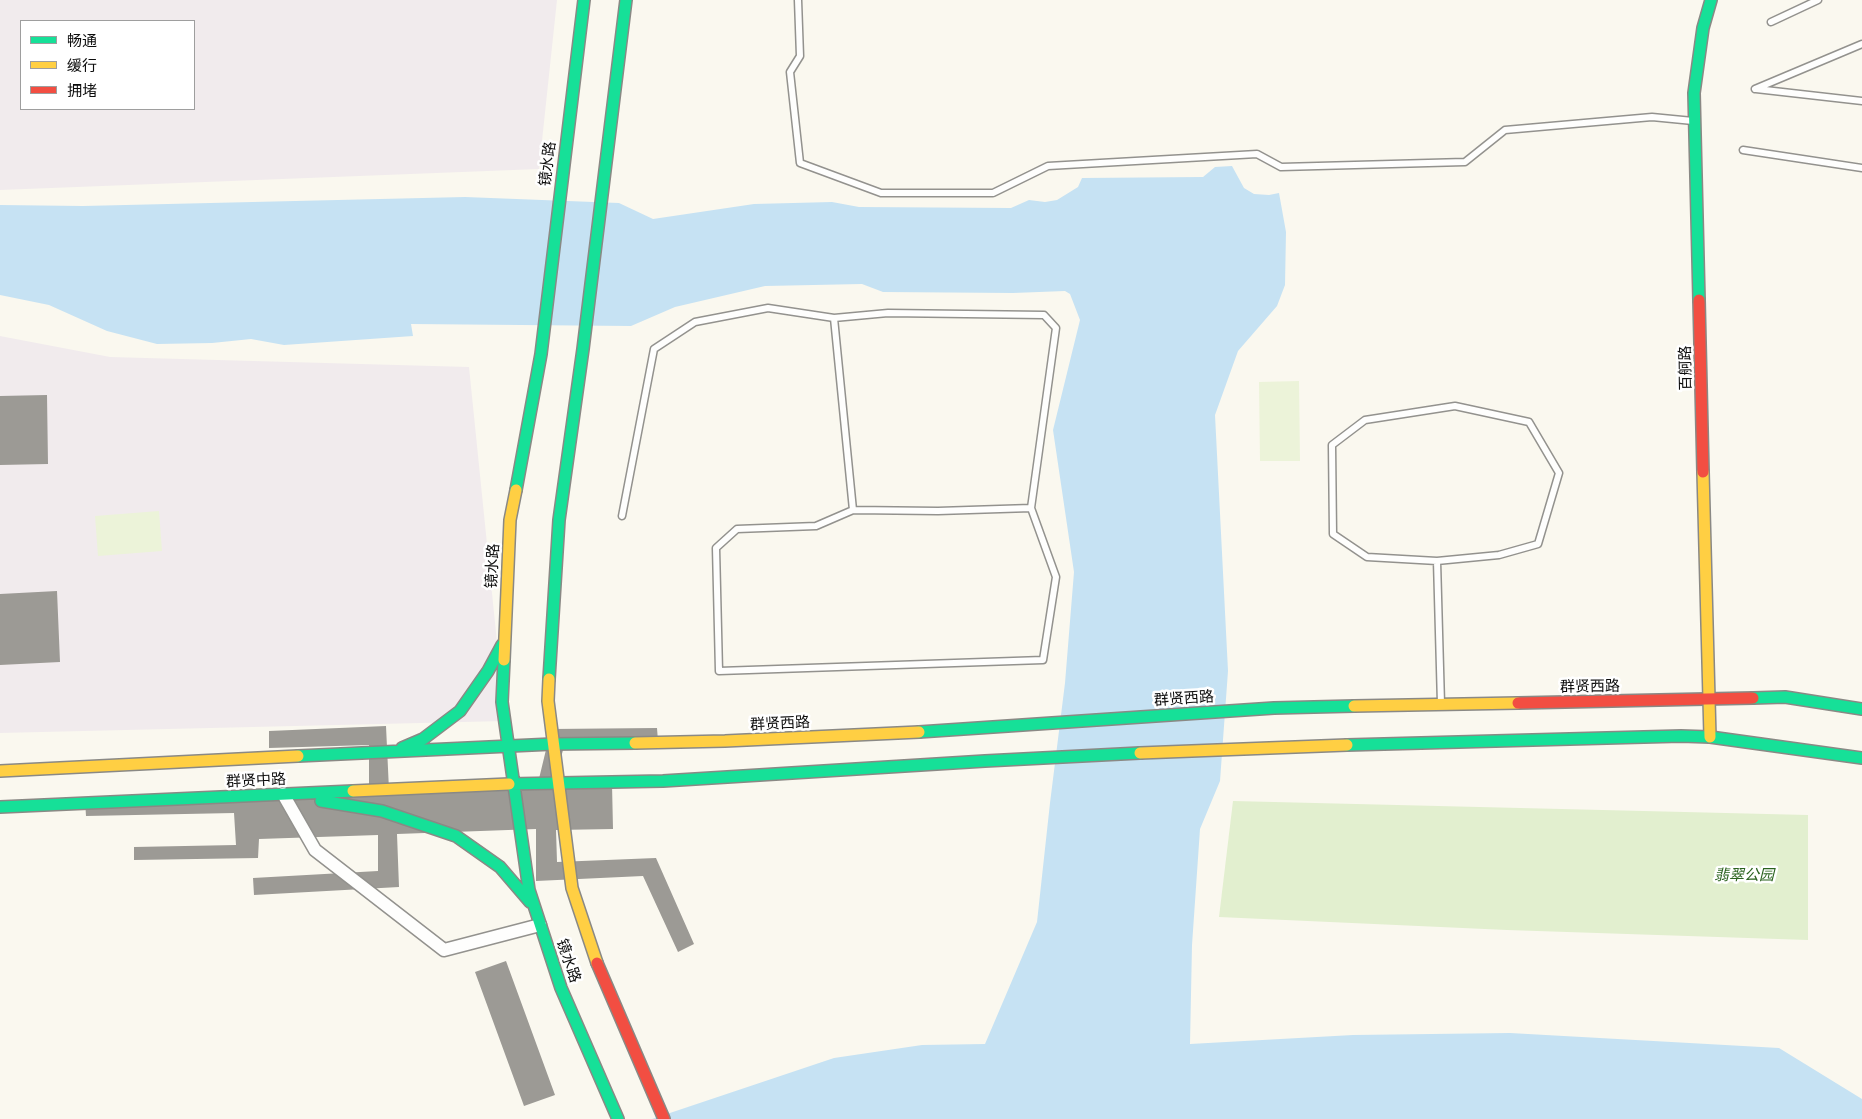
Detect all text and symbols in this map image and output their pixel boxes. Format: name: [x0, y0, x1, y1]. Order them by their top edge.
legend: [20, 20, 195, 110]
text: 畅通: [67, 30, 97, 50]
text: 缓行: [67, 55, 97, 75]
text: 拥堵: [67, 80, 97, 100]
street label: 镜水路: [536, 141, 560, 187]
street label: 百舸路: [1677, 345, 1695, 391]
street label: 镜水路: [483, 543, 503, 589]
street label: 群贤西路: [1560, 677, 1620, 697]
street label: 群贤西路: [1153, 688, 1215, 710]
street label: 群贤西路: [750, 713, 810, 735]
street label: 群贤中路: [226, 770, 286, 792]
park label: 翡翠公园: [1714, 867, 1774, 885]
street label: 镜水路: [552, 937, 584, 985]

